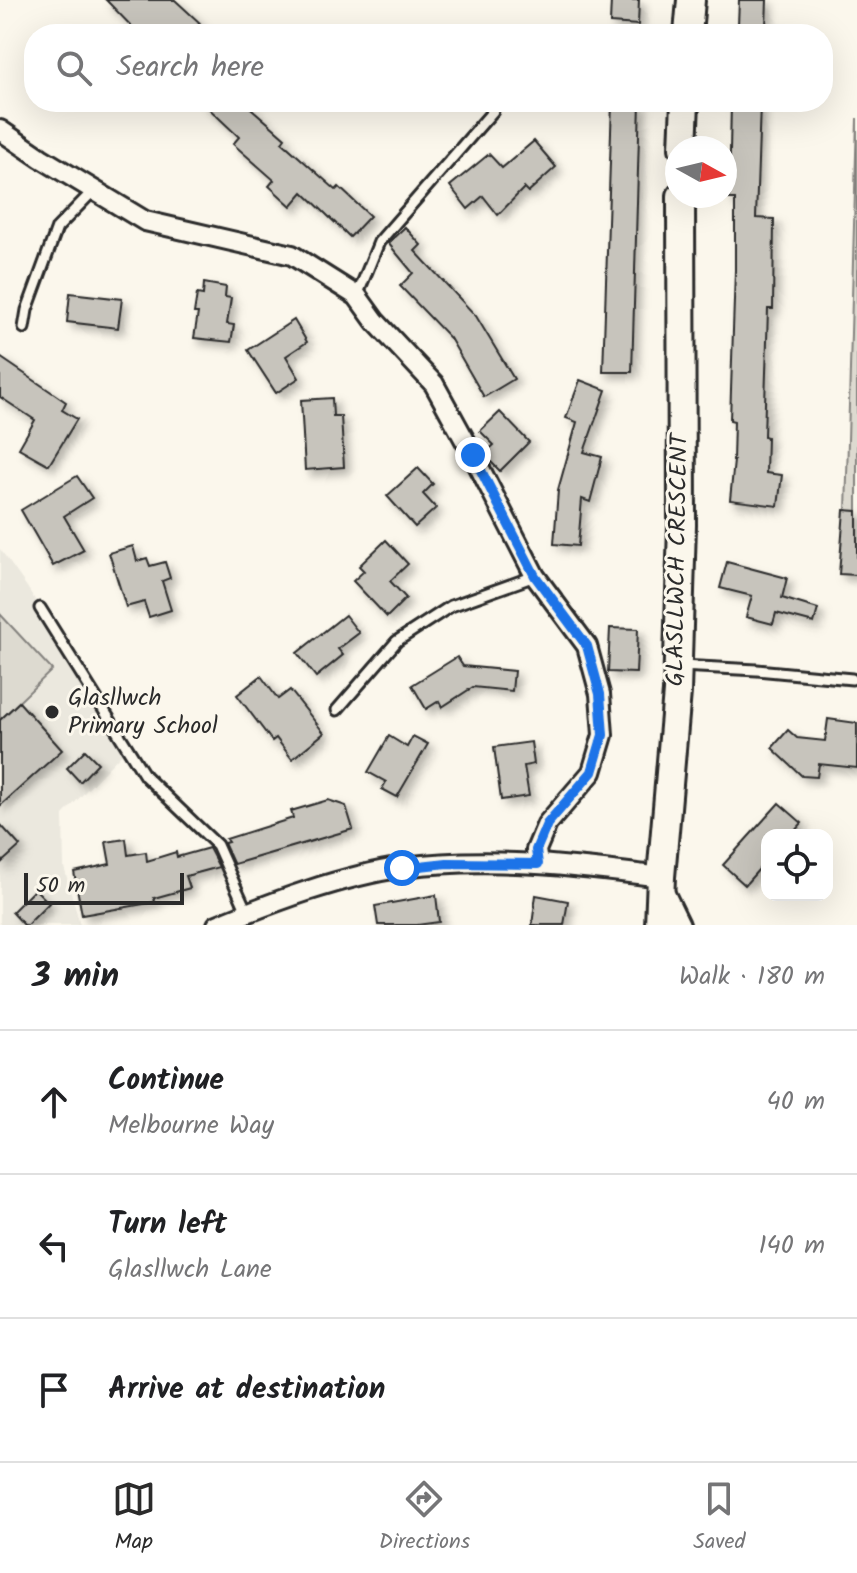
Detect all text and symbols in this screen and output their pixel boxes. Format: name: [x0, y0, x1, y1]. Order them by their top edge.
search box: [24, 24, 833, 112]
text: Search here: [116, 44, 264, 92]
icon: search: [52, 46, 96, 90]
north arrow: [665, 136, 737, 208]
street label: GLASLLWCH CRESCENT: [656, 431, 700, 687]
route end: [455, 437, 491, 473]
place label: Glasllwch Primary School: [68, 679, 218, 746]
marker: Glasllwch Primary School: [43, 703, 61, 721]
map controls: [761, 829, 833, 901]
button: locate: [761, 829, 833, 901]
route start: [384, 850, 420, 886]
scale bar: [24, 869, 184, 905]
text: 50 m: [36, 869, 85, 904]
text: 3 min: [32, 950, 119, 1004]
text: Walk · 180 m: [679, 956, 825, 998]
text: Continue: [108, 1057, 224, 1105]
icon: ahead: [32, 1080, 76, 1124]
text: 40 m: [767, 1081, 825, 1123]
text: Melbourne Way: [108, 1105, 274, 1147]
text: Turn left: [108, 1201, 227, 1249]
icon: left: [32, 1224, 76, 1268]
text: 140 m: [758, 1225, 825, 1267]
text: Glasllwch Lane: [108, 1249, 272, 1291]
text: Arrive at destination: [108, 1366, 385, 1414]
icon: arrive: [32, 1368, 76, 1412]
tab: Map: [112, 1477, 156, 1560]
tab: Directions: [379, 1477, 470, 1560]
tab: Saved: [693, 1477, 745, 1560]

